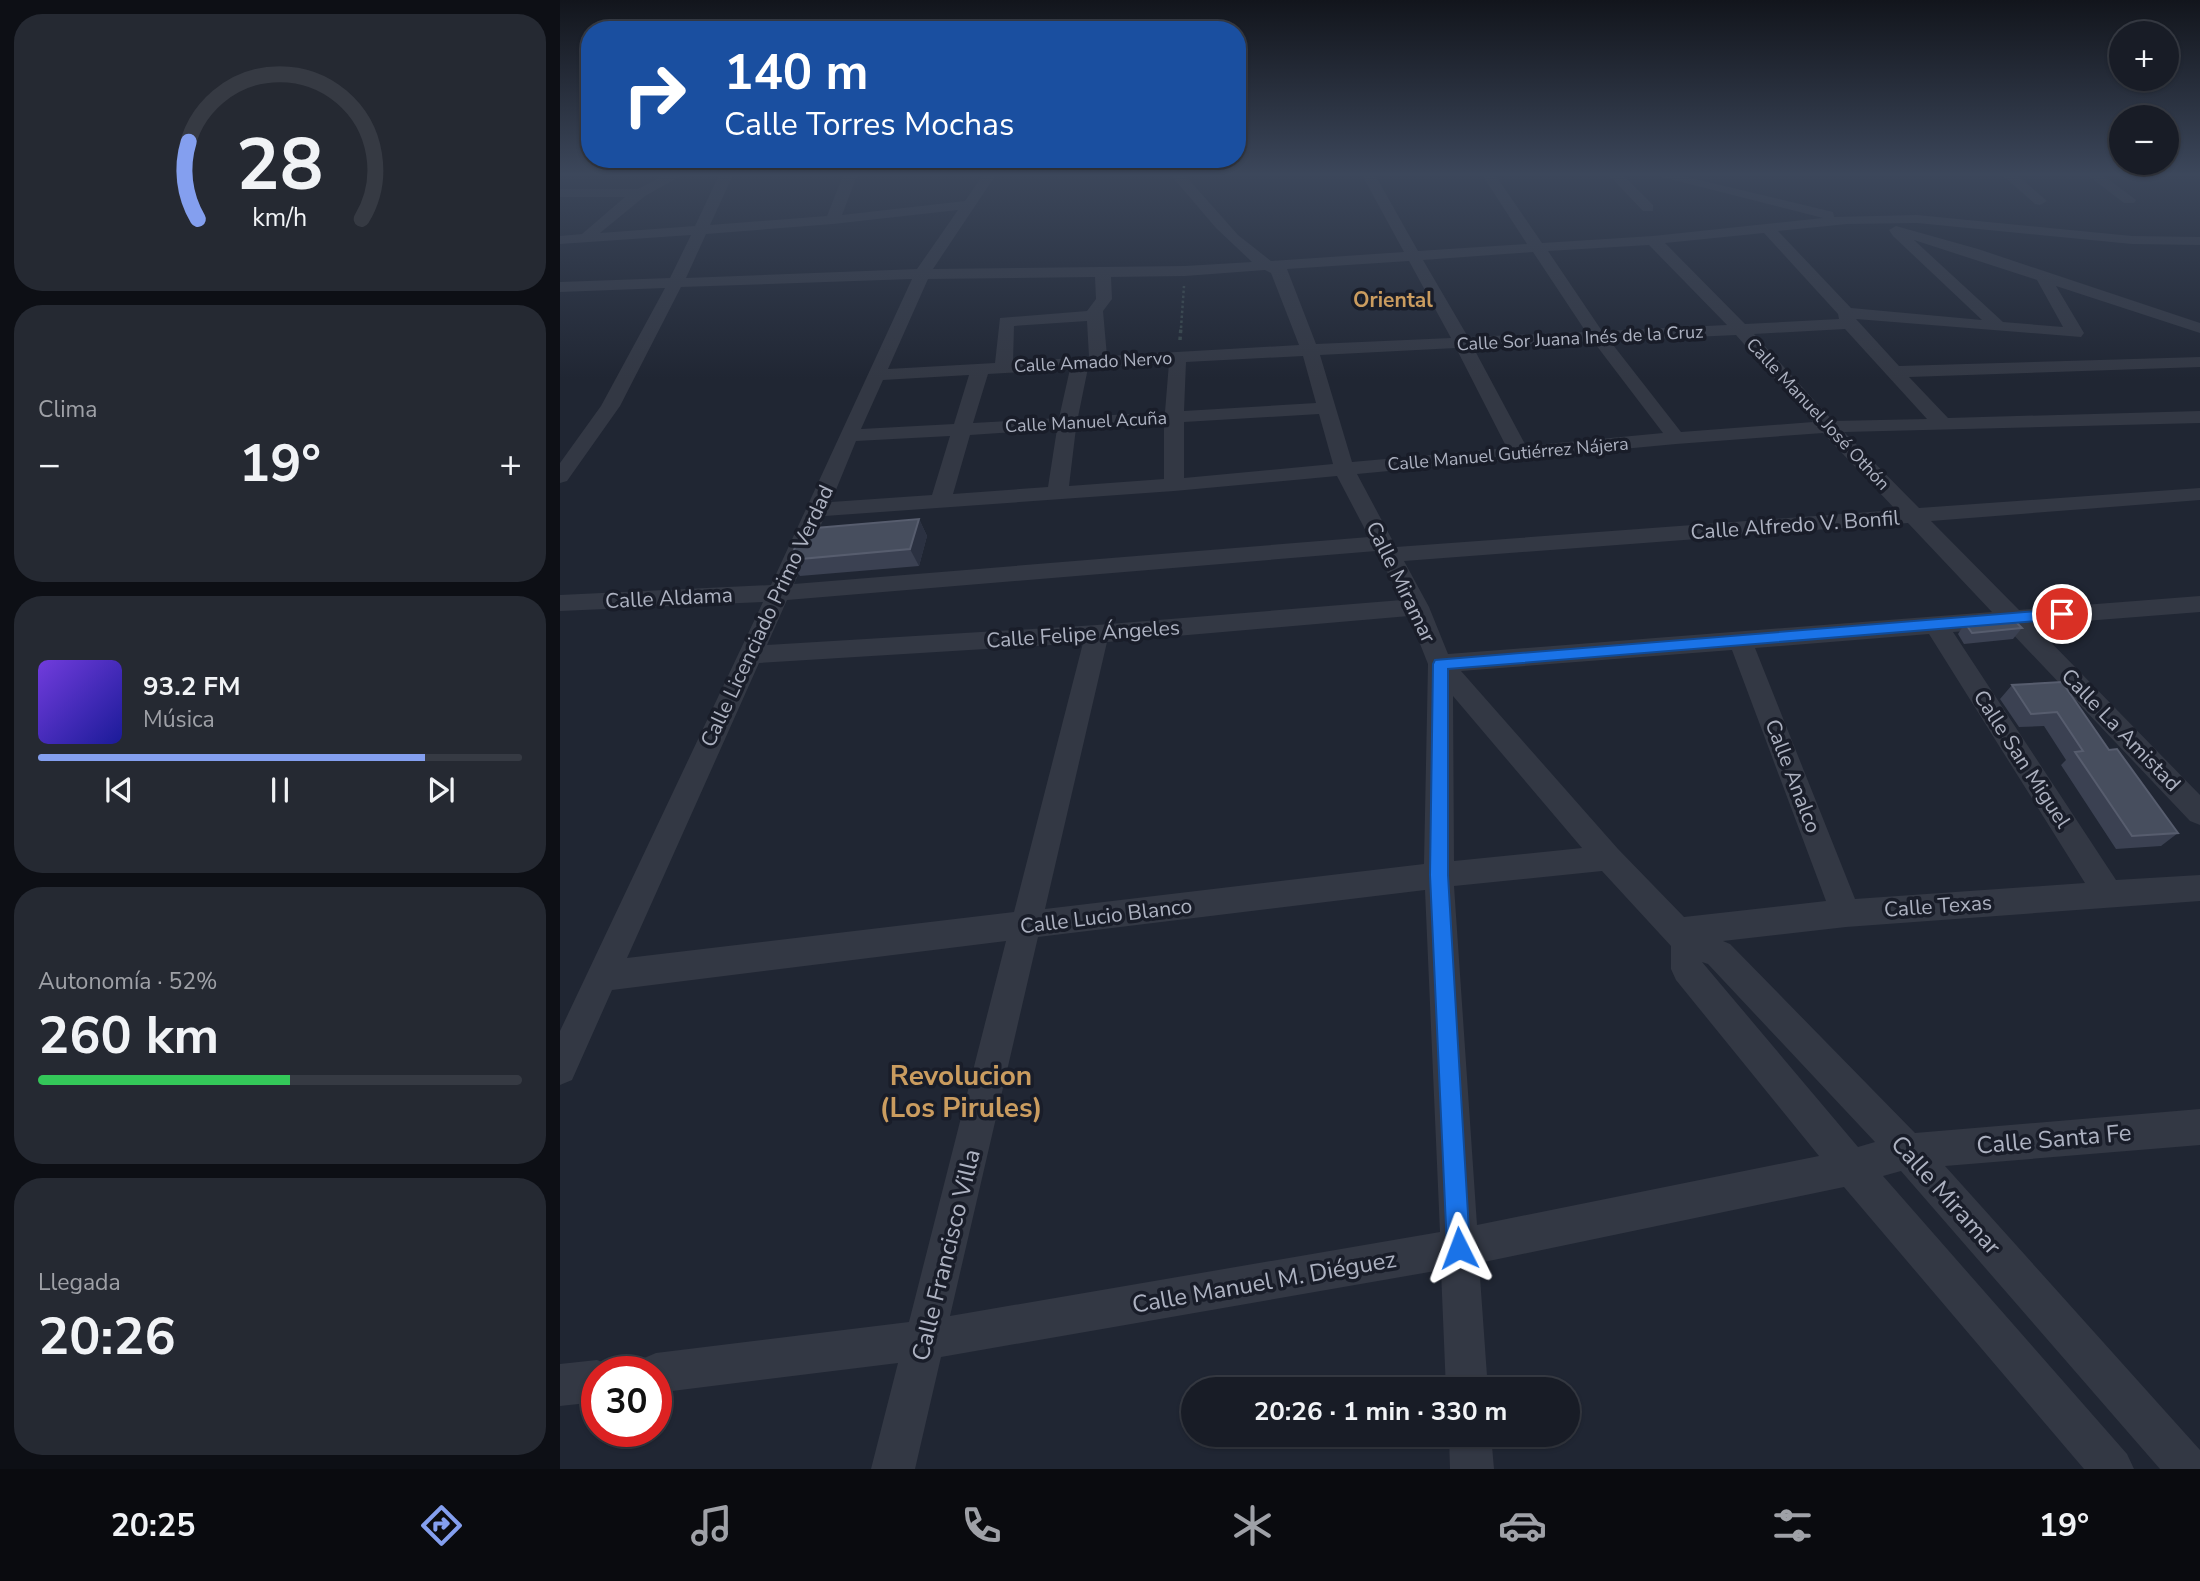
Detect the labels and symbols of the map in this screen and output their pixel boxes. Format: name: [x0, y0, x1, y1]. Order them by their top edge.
district label: Oriental: [1353, 286, 1433, 314]
street label: Calle Sor Juana Inés de la Cruz: [1456, 320, 1704, 356]
street label: Calle Manuel José Othón: [1741, 333, 1895, 495]
street label: Calle Amado Nervo: [1013, 346, 1173, 378]
street label: Calle Manuel Acuña: [1004, 406, 1168, 438]
street label: Calle Manuel Gutiérrez Nájera: [1386, 432, 1630, 476]
street label: Calle Licenciado Primo Verdad: [694, 481, 840, 751]
street label: Calle Alfredo V. Bonfil: [1690, 504, 1901, 546]
street label: Calle Miramar: [1360, 517, 1443, 648]
street label: Calle Aldama: [604, 581, 734, 615]
pin: [2032, 584, 2092, 644]
street label: Calle Felipe Ángeles: [985, 613, 1181, 655]
street label: Calle La Amistad: [2055, 663, 2187, 797]
street label: Calle San Miguel: [1967, 684, 2078, 834]
street label: Calle Analco: [1759, 715, 1827, 837]
street label: Calle Texas: [1883, 888, 1993, 924]
street label: Calle Lucio Blanco: [1018, 892, 1194, 940]
district label: Revolucion (Los Pirules): [879, 1057, 1043, 1127]
street label: Calle Santa Fe: [1975, 1116, 2133, 1162]
street label: Calle Miramar: [1884, 1128, 2009, 1262]
street label: Calle Francisco Villa: [904, 1146, 988, 1364]
position arrow: [1422, 1211, 1496, 1285]
street label: Calle Manuel M. Diéguez: [1129, 1243, 1399, 1321]
speed limit sign: 30: [581, 1356, 672, 1447]

